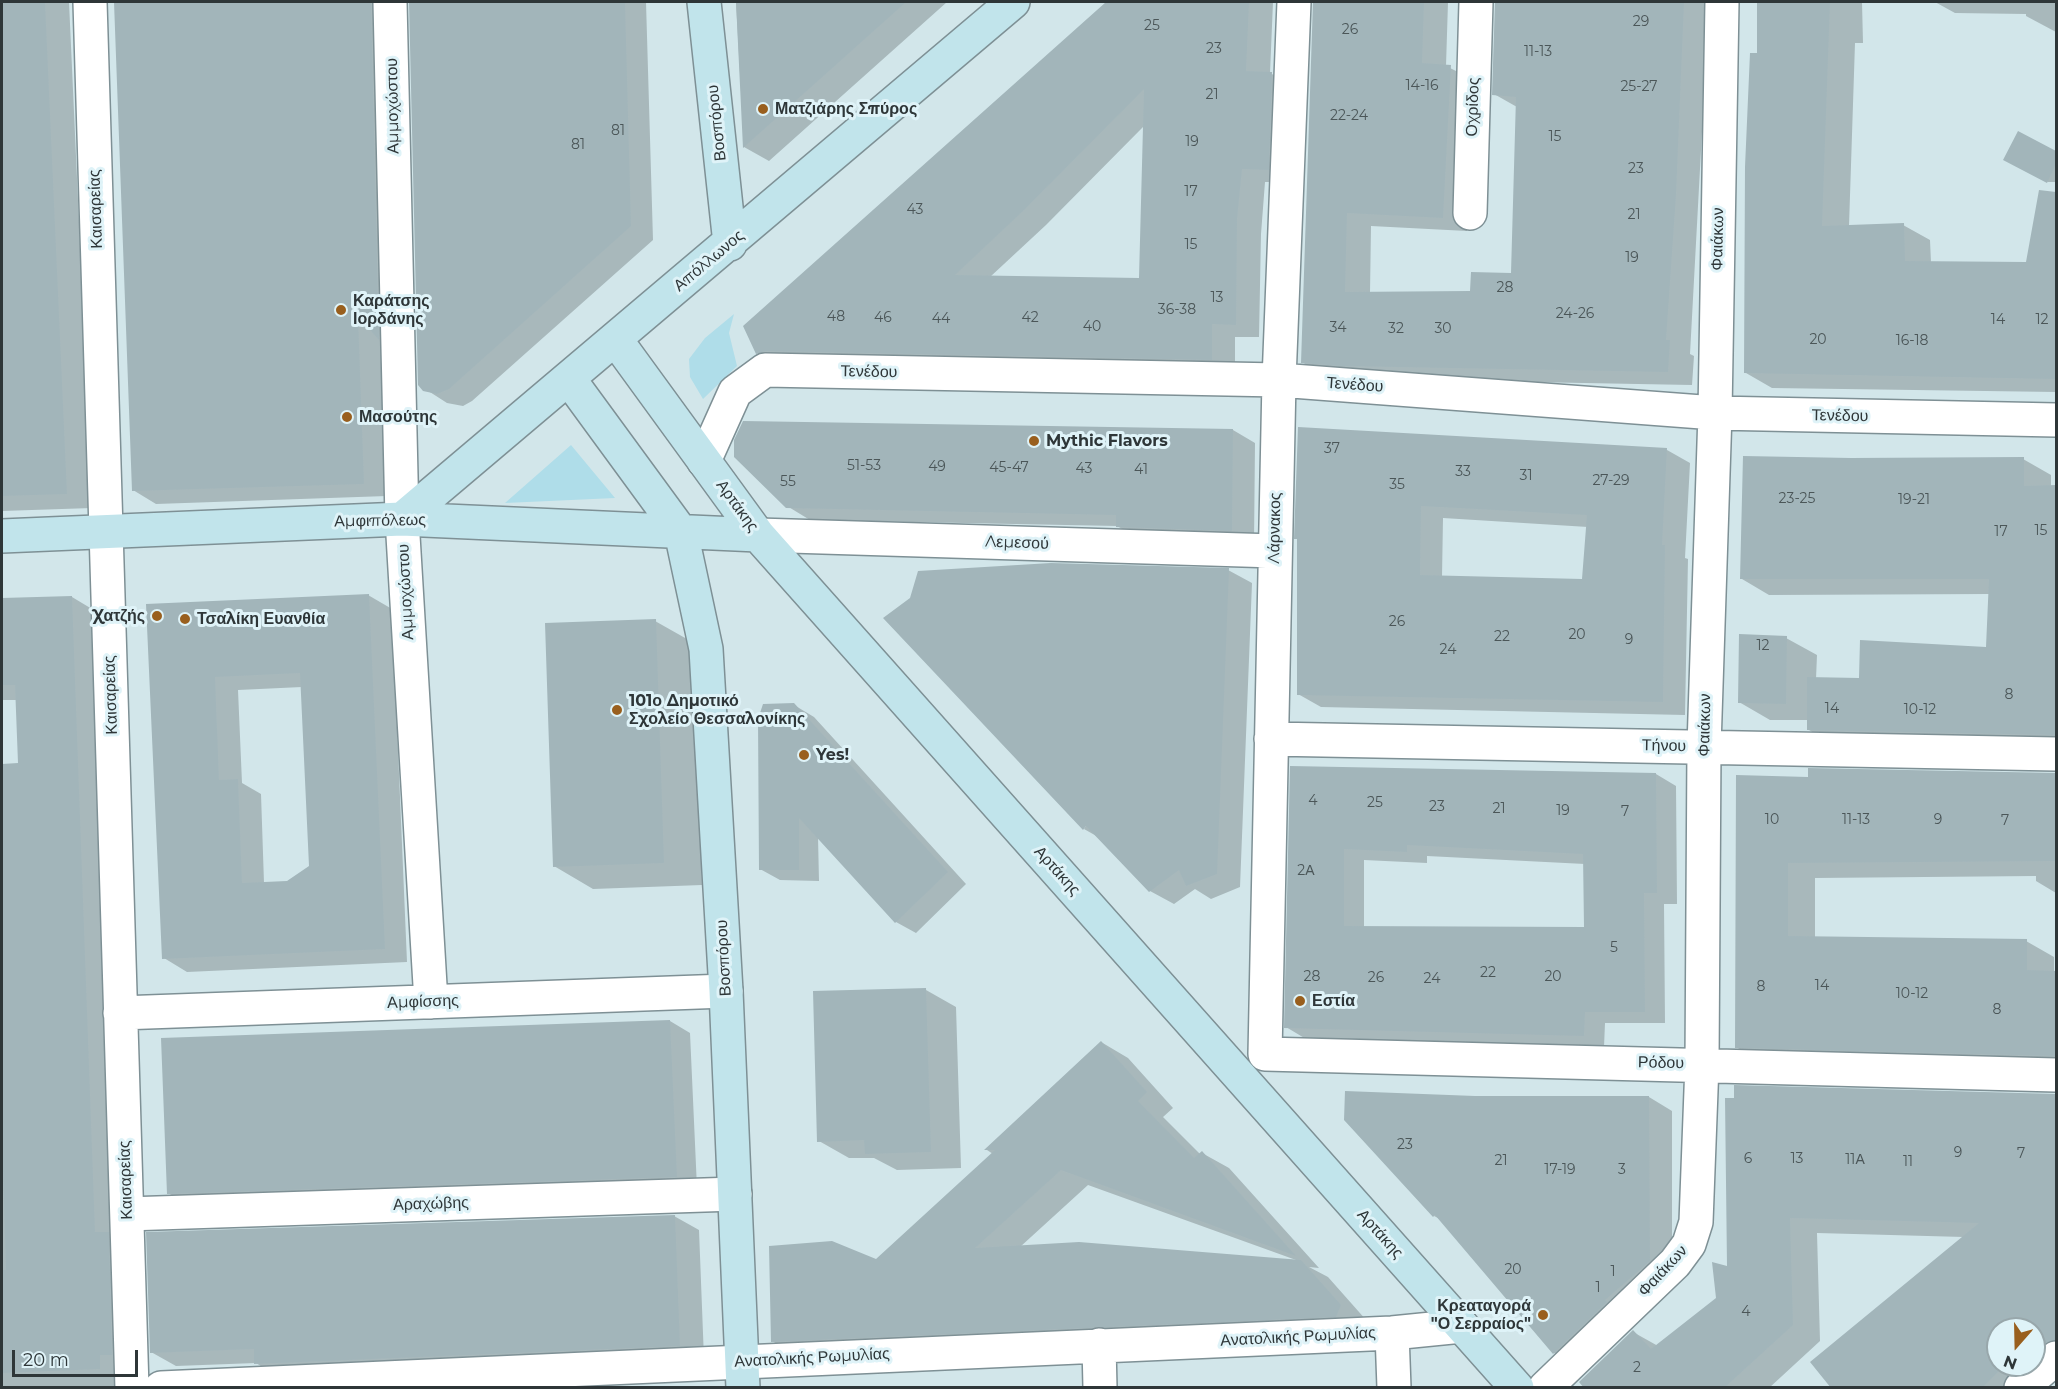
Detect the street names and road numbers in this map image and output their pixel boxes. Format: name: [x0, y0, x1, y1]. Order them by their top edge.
street label: Αμμοχώστου: [383, 58, 403, 154]
street label: Οχρίδος: [1462, 77, 1484, 137]
street label: Βοσπόρου: [703, 84, 731, 162]
street label: Καισαρείας: [85, 169, 107, 249]
street label: Φαιάκων: [1708, 207, 1728, 271]
street label: Απόλλωνος: [670, 226, 748, 296]
street label: Τενέδου: [840, 362, 898, 382]
street label: Τενέδου: [1326, 373, 1384, 397]
street label: Τενέδου: [1811, 406, 1869, 426]
street label: Αρτάκης: [712, 476, 762, 536]
street label: Λάρνακος: [1265, 492, 1285, 564]
street label: Αμφιπόλεως: [334, 511, 426, 531]
street label: Λεμεσού: [985, 532, 1049, 554]
street label: Αμμοχώστου: [394, 544, 418, 640]
street label: Καισαρείας: [100, 655, 122, 735]
street label: Φαιάκων: [1695, 693, 1715, 757]
street label: Τήνου: [1642, 736, 1686, 756]
street label: Αρτάκης: [1030, 842, 1084, 900]
street label: Βοσπόρου: [712, 919, 736, 997]
street label: Αμφίσσης: [387, 991, 459, 1013]
street label: Ρόδου: [1638, 1053, 1684, 1073]
street label: Καισαρείας: [115, 1140, 137, 1220]
street label: Αραχώβης: [393, 1193, 469, 1215]
street label: Αρτάκης: [1353, 1205, 1407, 1263]
street label: Φαιάκων: [1634, 1241, 1692, 1301]
street label: Ανατολικής Ρωμυλίας: [1220, 1323, 1376, 1351]
street label: Ανατολικής Ρωμυλίας: [734, 1344, 890, 1372]

